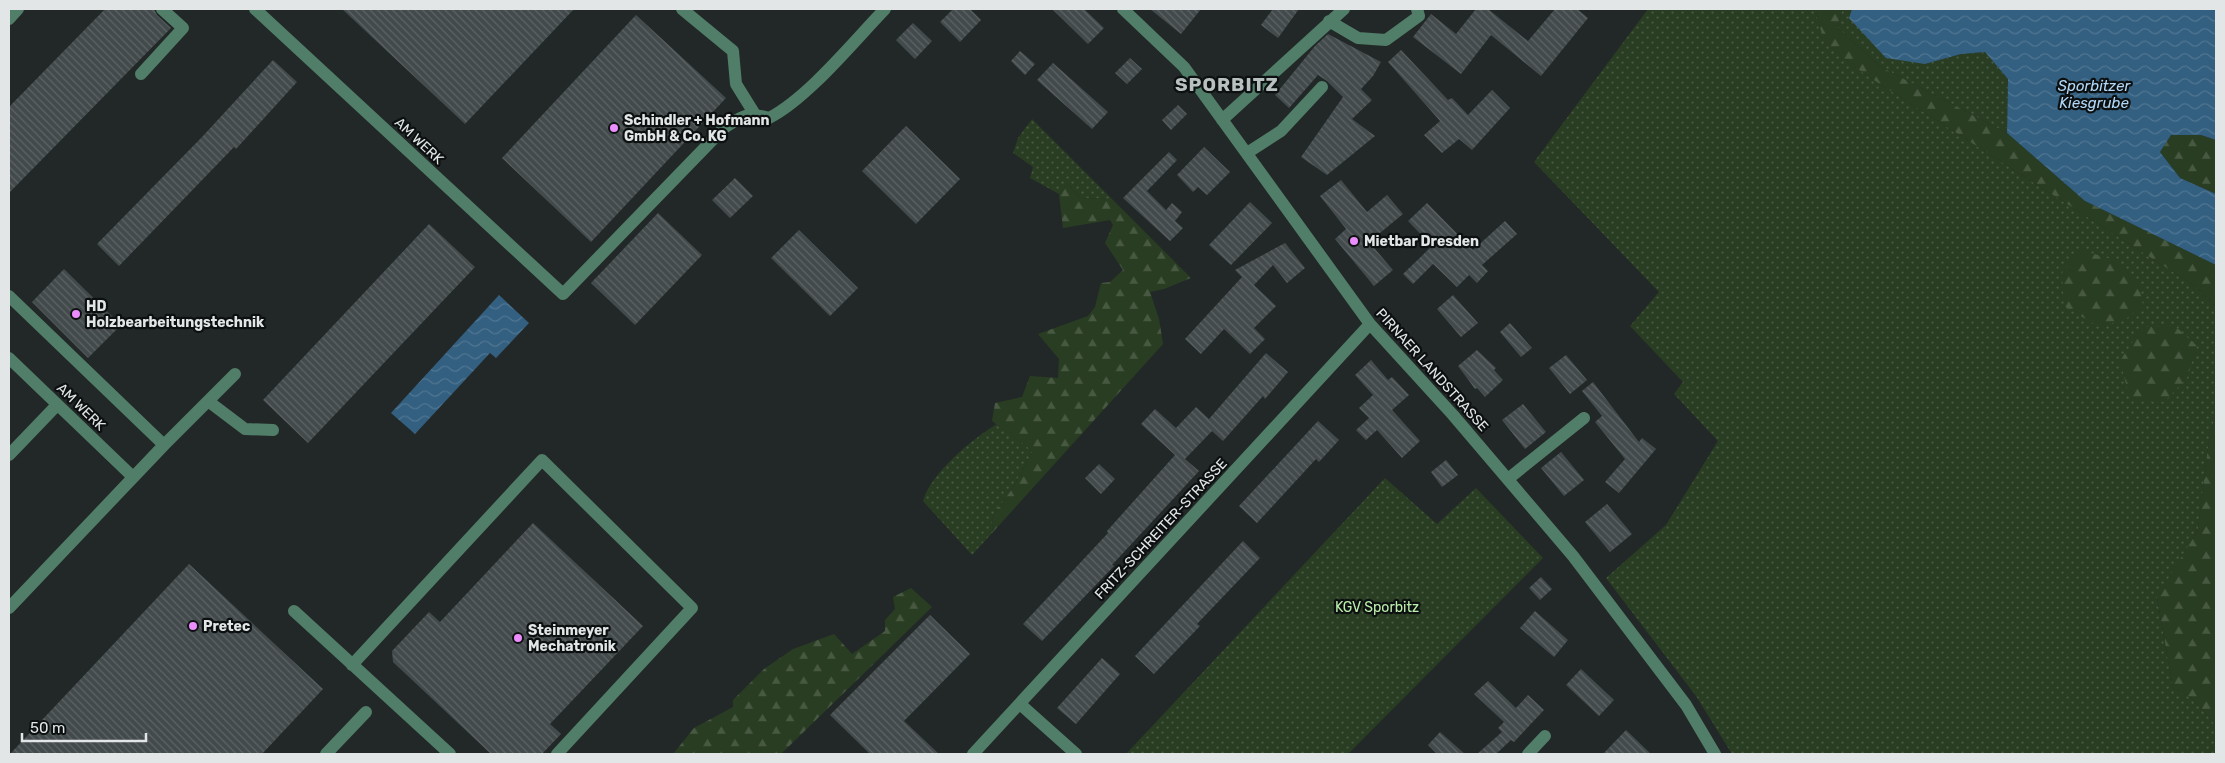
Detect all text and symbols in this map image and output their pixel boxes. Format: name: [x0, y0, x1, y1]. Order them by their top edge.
district label: SPORBITZ: [1175, 73, 1279, 96]
water label: Sporbitzer Kiesgrube: [2058, 77, 2131, 112]
place label: Schindler + Hofmann GmbH & Co. KG: [624, 112, 770, 145]
street label: AM WERK: [391, 114, 448, 168]
marker: Schindler + Hofmann GmbH & Co. KG: [608, 122, 620, 134]
place label: Mietbar Dresden: [1364, 233, 1479, 250]
marker: Mietbar Dresden: [1348, 235, 1360, 247]
place label: HD Holzbearbeitungstechnik: [86, 298, 265, 331]
street label: PIRNAER LANDSTRASSE: [1372, 305, 1492, 435]
marker: HD Holzbearbeitungstechnik: [70, 308, 82, 320]
street label: AM WERK: [53, 380, 109, 435]
street label: FRITZ-SCHREITER-STRASSE: [1091, 455, 1231, 603]
park label: KGV Sporbitz: [1335, 599, 1419, 616]
place label: Pretec: [203, 618, 250, 635]
marker: Pretec: [187, 620, 199, 632]
place label: Steinmeyer Mechatronik: [528, 622, 617, 655]
marker: Steinmeyer Mechatronik: [512, 632, 524, 644]
scale bar: [22, 710, 146, 742]
text: 50 m: [30, 719, 65, 737]

